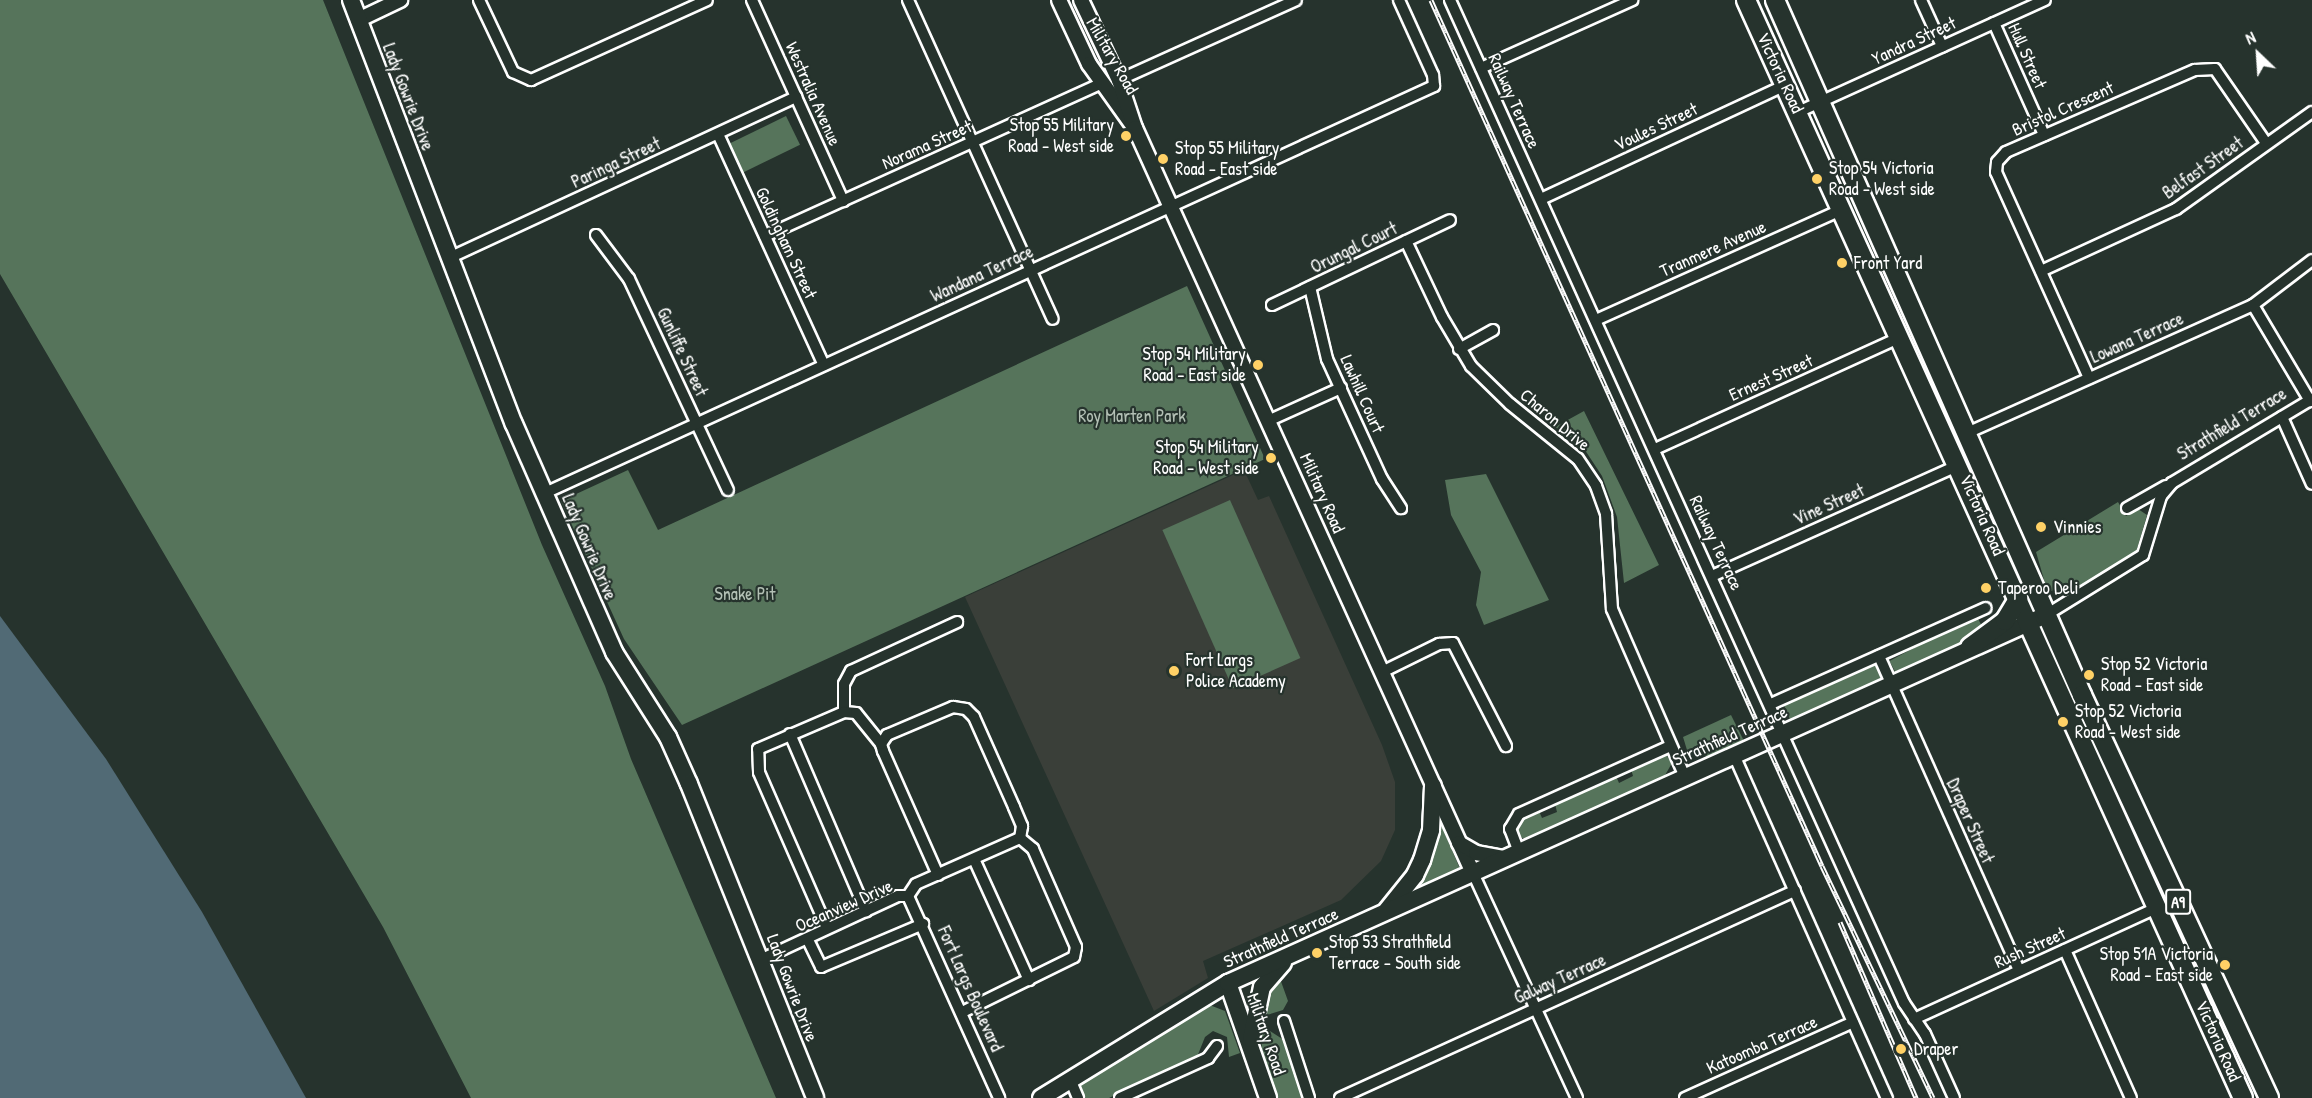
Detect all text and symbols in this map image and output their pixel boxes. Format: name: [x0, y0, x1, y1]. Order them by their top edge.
street label: Yandra Street: [1869, 12, 1959, 70]
street label: Military Road: [1081, 14, 1143, 98]
street label: Hull Street: [2003, 20, 2051, 92]
north arrow: [2228, 24, 2288, 84]
text: N: [2242, 26, 2259, 49]
street label: Victoria Road: [1752, 29, 1808, 117]
street label: Westralia Avenue: [781, 39, 845, 149]
street label: Lady Gowrie Drive: [378, 40, 438, 154]
street label: Railway Terrace: [1483, 50, 1545, 152]
street label: Bristol Crescent: [2009, 77, 2117, 141]
street label: Voules Street: [1611, 98, 1701, 156]
place label: Stop 55 Military Road - West side: [1008, 115, 1114, 158]
street label: Norama Street: [879, 116, 975, 174]
marker: Stop 55 Military Road - West side: [1119, 129, 1133, 143]
street label: Belfast Street: [2158, 132, 2248, 204]
street label: Paringa Street: [568, 133, 664, 193]
place label: Stop 55 Military Road - East side: [1175, 138, 1279, 180]
marker: Stop 55 Military Road - East side: [1156, 152, 1170, 166]
place label: Stop 54 Victoria Road - West side: [1829, 158, 1935, 201]
marker: Stop 54 Victoria Road - West side: [1810, 172, 1824, 186]
street label: Goldingham Street: [751, 184, 821, 302]
street label: Tranmere Avenue: [1657, 216, 1769, 282]
street label: Orungal Court: [1307, 218, 1401, 278]
street label: Wandana Terrace: [927, 241, 1037, 307]
place label: Front Yard: [1854, 252, 1922, 274]
marker: Front Yard: [1835, 256, 1849, 270]
street label: Gunliffe Street: [652, 304, 712, 400]
street label: Lowana Terrace: [2087, 308, 2187, 368]
place label: Stop 54 Military Road - East side: [1143, 344, 1246, 386]
street label: Ernest Street: [1726, 350, 1816, 406]
street label: Lawhill Court: [1335, 352, 1389, 436]
marker: Stop 54 Military Road - East side: [1251, 358, 1265, 372]
street label: Strathfield Terrace: [2174, 383, 2290, 465]
street label: Charon Drive: [1516, 384, 1594, 456]
park label: Roy Marten Park: [1078, 405, 1186, 427]
place label: Stop 54 Military Road - West side: [1153, 437, 1259, 480]
street label: Military Road: [1295, 450, 1349, 536]
marker: Stop 54 Military Road - West side: [1264, 451, 1278, 465]
street label: Victoria Road: [1955, 471, 2009, 559]
street label: Vine Street: [1790, 480, 1868, 530]
street label: Lady Gowrie Drive: [557, 491, 621, 603]
street label: Railway Terrace: [1685, 492, 1747, 594]
place label: Vinnies: [2053, 516, 2102, 538]
marker: Vinnies: [2034, 520, 2048, 534]
place label: Taperoo Deli: [1998, 577, 2078, 599]
marker: Taperoo Deli: [1979, 581, 1993, 595]
park label: Snake Pit: [714, 583, 776, 605]
place label: Fort Largs Police Academy: [1186, 650, 1286, 692]
place label: Stop 52 Victoria Road - East side: [2101, 654, 2207, 696]
marker: Fort Largs Police Academy: [1167, 664, 1181, 678]
marker: Stop 52 Victoria Road - East side: [2082, 668, 2096, 682]
street label: Strathfield Terrace: [1669, 701, 1791, 771]
place label: Stop 52 Victoria Road - West side: [2075, 701, 2181, 744]
marker: Stop 52 Victoria Road - West side: [2056, 715, 2070, 729]
street label: Draper Street: [1942, 775, 1998, 867]
street label: Oceanview Drive: [792, 875, 896, 937]
road number: A9: [2164, 889, 2192, 915]
street label: Strathfield Terrace: [1220, 903, 1342, 973]
street label: Fort Largs Boulevard: [933, 923, 1007, 1055]
street label: Rush Street: [1991, 923, 2069, 973]
street label: Lady Gowrie Drive: [762, 931, 822, 1045]
place label: Stop 53 Strathfield Terrace - South side: [1329, 932, 1461, 974]
place label: Stop 51A Victoria Road - East side: [2100, 944, 2213, 986]
marker: Stop 53 Strathfield Terrace - South side: [1310, 946, 1324, 960]
street label: Galway Terrace: [1511, 949, 1609, 1009]
marker: Stop 51A Victoria Road - East side: [2218, 958, 2232, 972]
street label: Military Road: [1242, 990, 1290, 1078]
street label: Victoria Road: [2191, 997, 2245, 1085]
street label: Katoomba Terrace: [1703, 1011, 1821, 1079]
place label: Draper: [1914, 1038, 1958, 1060]
marker: Draper: [1892, 1040, 1910, 1058]

